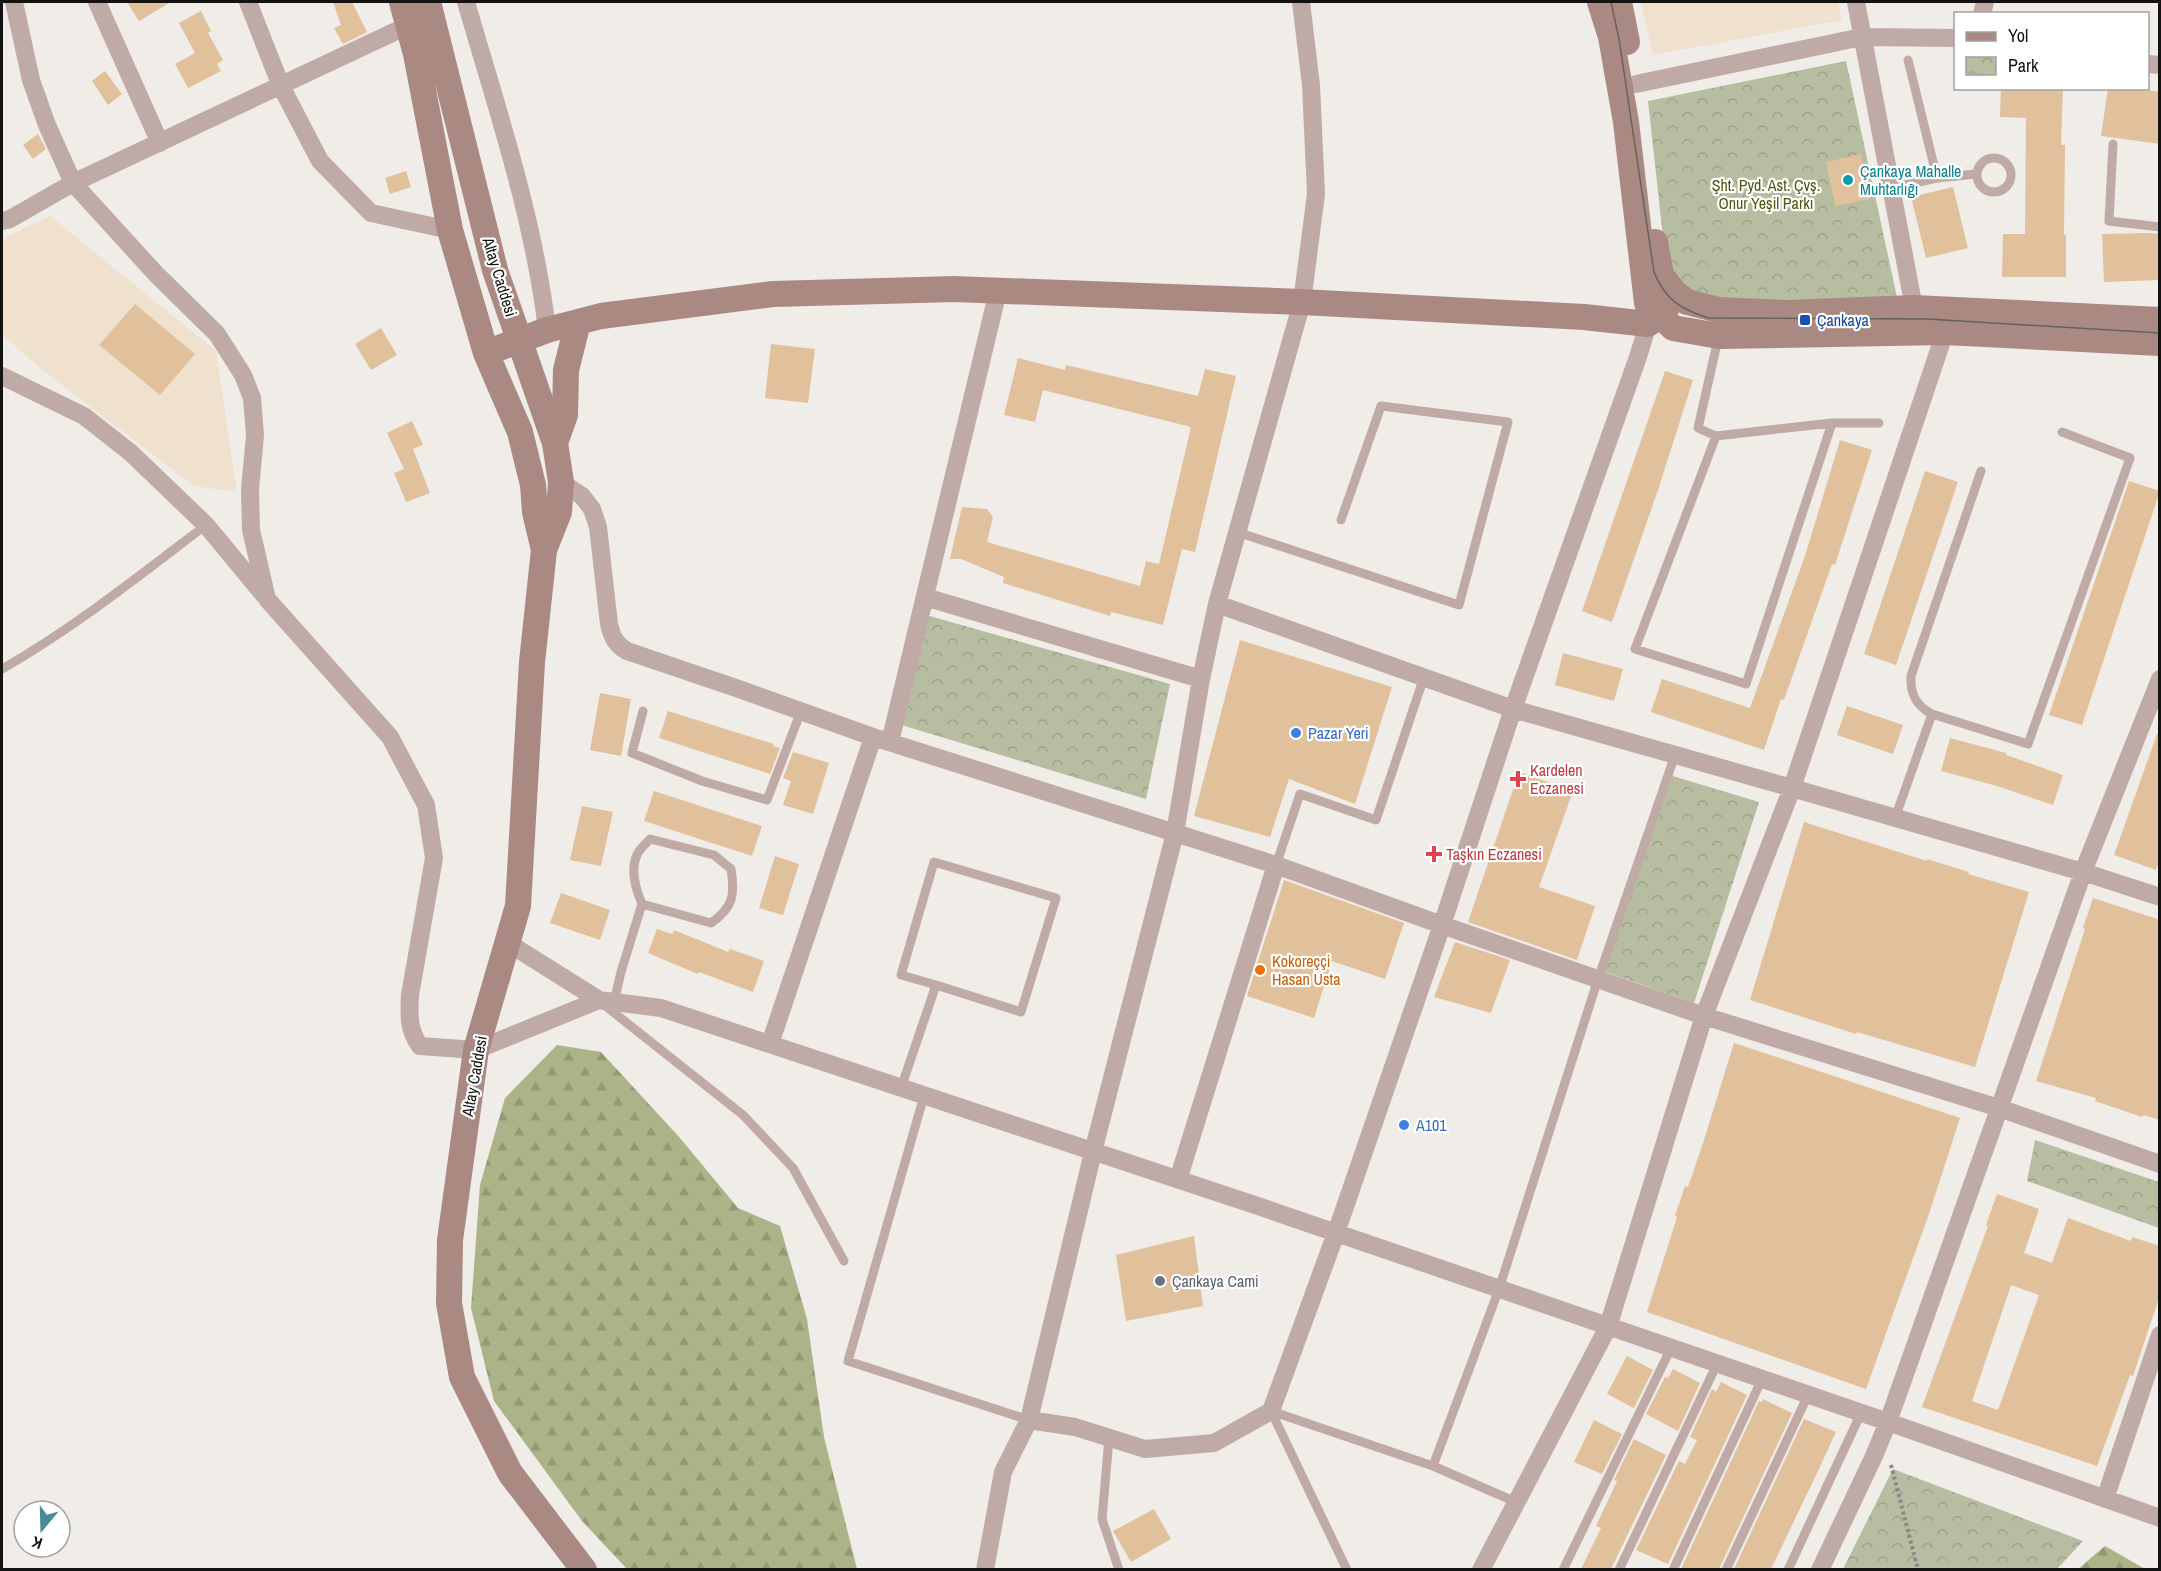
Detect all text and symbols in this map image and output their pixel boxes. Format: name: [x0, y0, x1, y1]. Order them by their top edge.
legend: [1954, 12, 2149, 90]
text: Yol: [2008, 23, 2028, 48]
text: Park: [2008, 53, 2039, 78]
place label: Çankaya Mahalle Muhtarlığı: [1860, 160, 1961, 200]
marker: Çankaya Mahalle Muhtarlığı: [1841, 173, 1855, 187]
park label: Şht. Pyd. Ast. Çvş. Onur Yeşil Parkı: [1712, 174, 1820, 214]
street label: Altay Caddesi: [477, 234, 522, 319]
place label: Çankaya: [1817, 309, 1869, 331]
marker: Çankaya: [1798, 313, 1812, 327]
place label: Pazar Yeri: [1308, 722, 1369, 744]
marker: Pazar Yeri: [1289, 726, 1303, 740]
place label: Kardelen Eczanesi: [1530, 759, 1584, 799]
marker: Kardelen Eczanesi: [1511, 772, 1525, 786]
place label: Taşkın Eczanesi: [1446, 843, 1542, 865]
marker: Taşkın Eczanesi: [1427, 847, 1441, 861]
place label: Kokoreççi Hasan Usta: [1272, 950, 1341, 990]
marker: Kokoreççi Hasan Usta: [1253, 963, 1267, 977]
street label: Altay Caddesi: [456, 1034, 492, 1119]
place label: A101: [1415, 1114, 1447, 1136]
marker: A101: [1397, 1118, 1411, 1132]
place label: Çankaya Cami: [1172, 1270, 1259, 1292]
marker: Çankaya Cami: [1153, 1274, 1167, 1288]
north arrow: [12, 1499, 72, 1559]
text: K: [29, 1531, 45, 1555]

